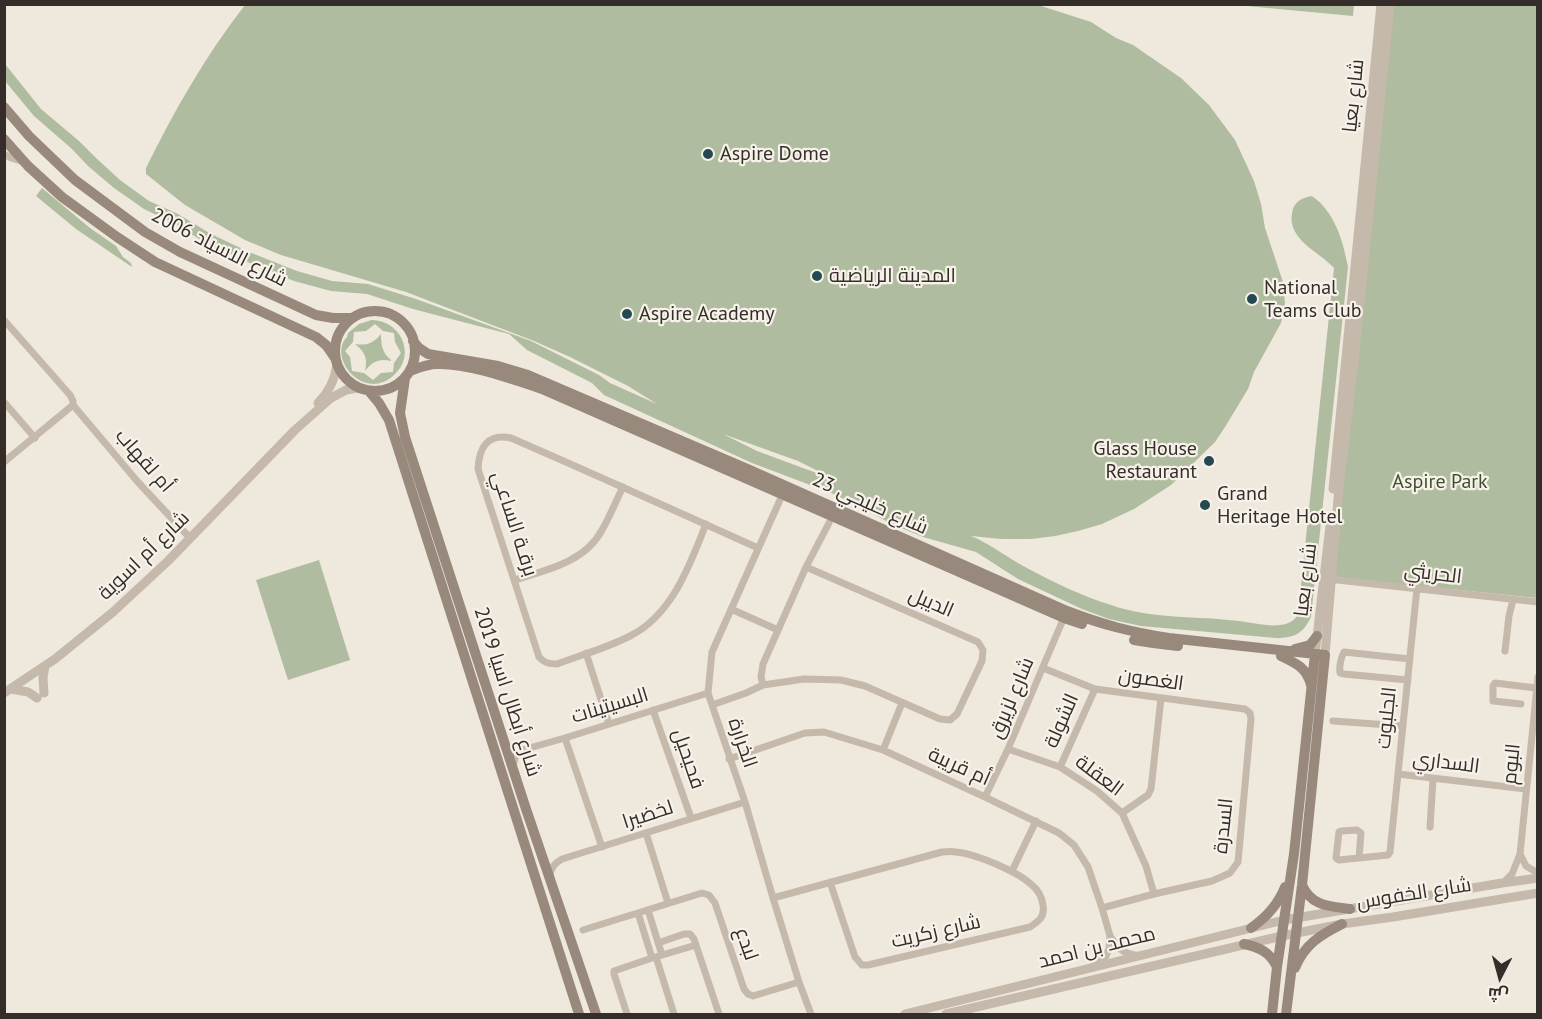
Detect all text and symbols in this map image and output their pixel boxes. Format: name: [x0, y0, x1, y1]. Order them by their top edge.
street label: شارع بعيا: [1338, 58, 1370, 134]
place label: Aspire Dome: [720, 142, 829, 166]
marker: Aspire Dome: [701, 147, 715, 161]
street label: شارع الاسياد 2006: [147, 203, 291, 293]
place label: المدينة الرياضية: [829, 264, 956, 288]
marker: المدينة الرياضية: [810, 269, 824, 283]
place label: National Teams Club: [1264, 276, 1361, 323]
marker: National Teams Club: [1245, 292, 1259, 306]
place label: Aspire Academy: [639, 302, 774, 326]
marker: Aspire Academy: [620, 307, 634, 321]
street label: أم لقهاب: [110, 424, 178, 498]
place label: Glass House Restaurant: [1093, 437, 1197, 484]
marker: Glass House Restaurant: [1202, 454, 1216, 468]
street label: شارع خليجي 23: [808, 468, 932, 540]
street label: برقـة الساعي: [486, 469, 542, 579]
park label: Aspire Park: [1392, 470, 1488, 494]
place label: Grand Heritage Hotel: [1217, 482, 1342, 529]
marker: Grand Heritage Hotel: [1198, 498, 1212, 512]
street label: شارع أم اسوية: [93, 506, 195, 606]
street label: شارع بعيا: [1290, 542, 1322, 618]
street label: الحريثي: [1403, 559, 1463, 589]
street label: الديبل: [905, 583, 957, 623]
street label: شارع أبطال اسيا 2019: [468, 604, 546, 780]
street label: شارع لزيرق: [984, 654, 1040, 742]
street label: الغصون: [1117, 664, 1185, 696]
street label: البسيتينات: [569, 683, 651, 729]
street label: الجلبوت: [1372, 686, 1402, 750]
street label: الشولة: [1040, 690, 1084, 752]
street label: الخرارة: [722, 715, 762, 771]
street label: فحيحيل: [667, 726, 709, 792]
street label: البوم: [1498, 742, 1526, 786]
street label: أم قريبة: [924, 743, 994, 791]
street label: السداري: [1411, 747, 1481, 779]
street label: العقلة: [1070, 750, 1128, 802]
street label: لخضيرا: [620, 796, 676, 834]
street label: السدرة: [1209, 797, 1239, 855]
street label: شارع الخفوس: [1355, 873, 1473, 915]
street label: شارع زكريت: [889, 910, 983, 954]
street label: محمد بن احمد: [1036, 922, 1158, 974]
street label: لبدع: [729, 924, 763, 964]
north arrow: [1470, 947, 1530, 1007]
text: ش: [1487, 984, 1509, 1006]

